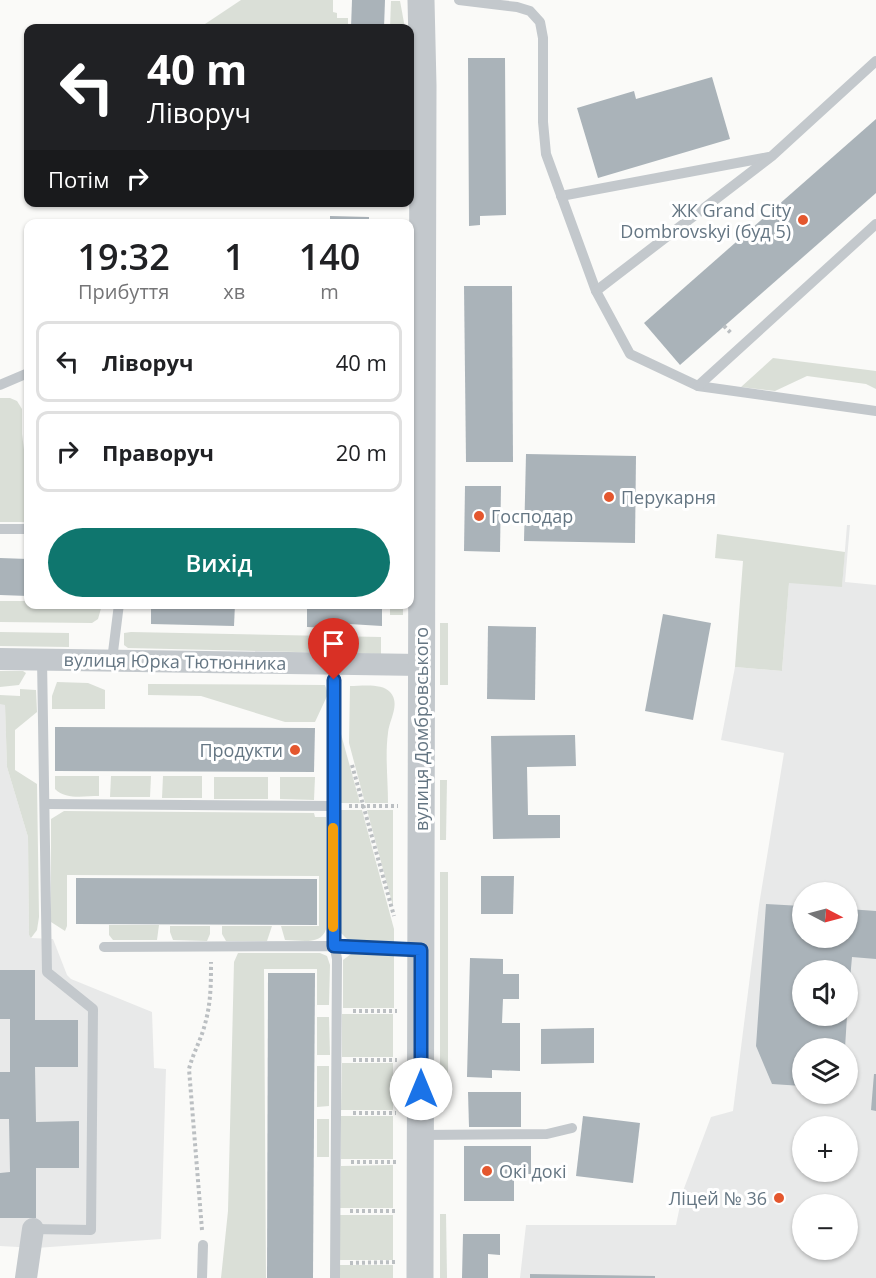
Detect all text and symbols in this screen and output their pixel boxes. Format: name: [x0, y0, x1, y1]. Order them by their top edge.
text: 40 m: [147, 40, 247, 97]
icon: left: [48, 48, 126, 126]
text: Ліворуч: [147, 94, 251, 131]
icon: right: [121, 162, 154, 195]
text: Потім: [48, 164, 109, 194]
place label: ЖК Grand City Dombrovskyi (буд 5): [620, 198, 792, 243]
marker: ЖК Grand City Dombrovskyi (буд 5): [796, 213, 810, 227]
text: 19:32: [78, 232, 170, 281]
text: 1: [224, 232, 245, 281]
text: 140: [299, 232, 360, 281]
text: Прибуття: [78, 278, 169, 305]
text: хв: [223, 278, 245, 305]
text: m: [320, 278, 339, 305]
icon: left: [51, 345, 84, 378]
text: Ліворуч: [102, 347, 193, 377]
text: 40 m: [336, 347, 387, 377]
icon: right: [51, 435, 84, 468]
text: Праворуч: [102, 437, 214, 467]
text: 20 m: [336, 437, 387, 467]
place label: Перукарня: [621, 485, 716, 509]
marker: Перукарня: [602, 490, 616, 504]
place label: Господар: [491, 504, 573, 528]
marker: Господар: [472, 509, 486, 523]
button: Вихід: [48, 528, 390, 597]
pin: [308, 618, 359, 680]
icon: arrive: [317, 627, 350, 660]
street label: вулиця Домбровського: [409, 627, 433, 831]
street label: вулиця Юрка Тютюнника: [63, 647, 287, 675]
place label: Продукти: [199, 738, 283, 762]
marker: Продукти: [288, 743, 302, 757]
north arrow: [792, 882, 858, 948]
map controls: [792, 882, 858, 1260]
button: sound: [792, 960, 858, 1026]
button: layers: [792, 1038, 858, 1104]
position arrow: [389, 1057, 453, 1121]
button: +: [792, 1116, 858, 1182]
place label: Окі докі: [499, 1159, 567, 1183]
marker: Окі докі: [480, 1164, 494, 1178]
place label: Ліцей № 36: [669, 1186, 767, 1210]
marker: Ліцей № 36: [772, 1191, 786, 1205]
button: −: [792, 1194, 858, 1260]

